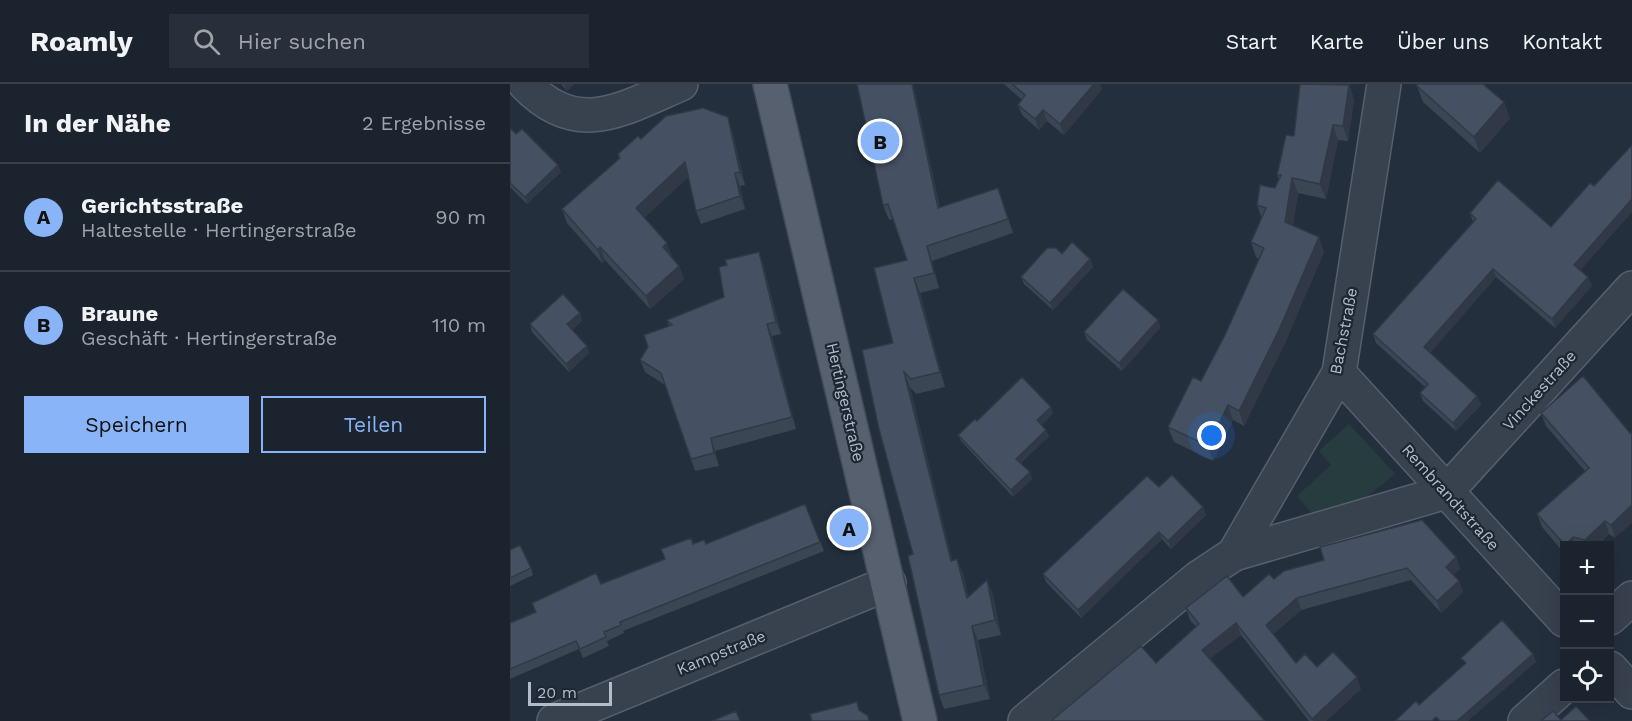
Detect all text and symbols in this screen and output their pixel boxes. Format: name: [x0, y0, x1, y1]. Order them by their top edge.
search box: [169, 14, 589, 68]
text: Roamly: [30, 25, 133, 58]
icon: search: [190, 25, 223, 58]
text: Hier suchen: [238, 29, 366, 54]
text: Start: [1226, 29, 1277, 54]
text: Karte: [1310, 29, 1364, 54]
text: Über uns: [1397, 29, 1489, 54]
text: Kontakt: [1522, 29, 1602, 54]
text: In der Nähe: [24, 108, 171, 138]
text: 2 Ergebnisse: [362, 111, 486, 135]
pin: B: [860, 118, 899, 164]
text: Gerichtsstraße: [81, 193, 243, 218]
text: A: [37, 205, 50, 229]
text: 90 m: [435, 205, 486, 229]
text: Haltestelle · Hertingerstraße: [81, 218, 357, 242]
street label: Bachstraße: [1326, 286, 1361, 376]
text: Braune: [81, 301, 158, 326]
text: B: [37, 313, 50, 337]
text: 110 m: [432, 313, 486, 337]
text: Geschäft · Hertingerstraße: [81, 326, 337, 350]
street label: Hertingerstraße: [823, 341, 868, 463]
street label: Vinckestraße: [1498, 346, 1580, 434]
button: Speichern: [24, 396, 249, 453]
button: Teilen: [261, 396, 486, 453]
your location: [1197, 421, 1226, 450]
street label: Rembrandtstraße: [1398, 440, 1503, 554]
pin: A: [830, 506, 868, 550]
map controls: [1560, 541, 1614, 703]
button: +: [1560, 541, 1614, 595]
button: −: [1560, 595, 1614, 649]
street label: Kampstraße: [674, 626, 768, 679]
button: locate: [1560, 649, 1614, 703]
scale bar: [528, 679, 612, 706]
text: 20 m: [537, 683, 577, 702]

